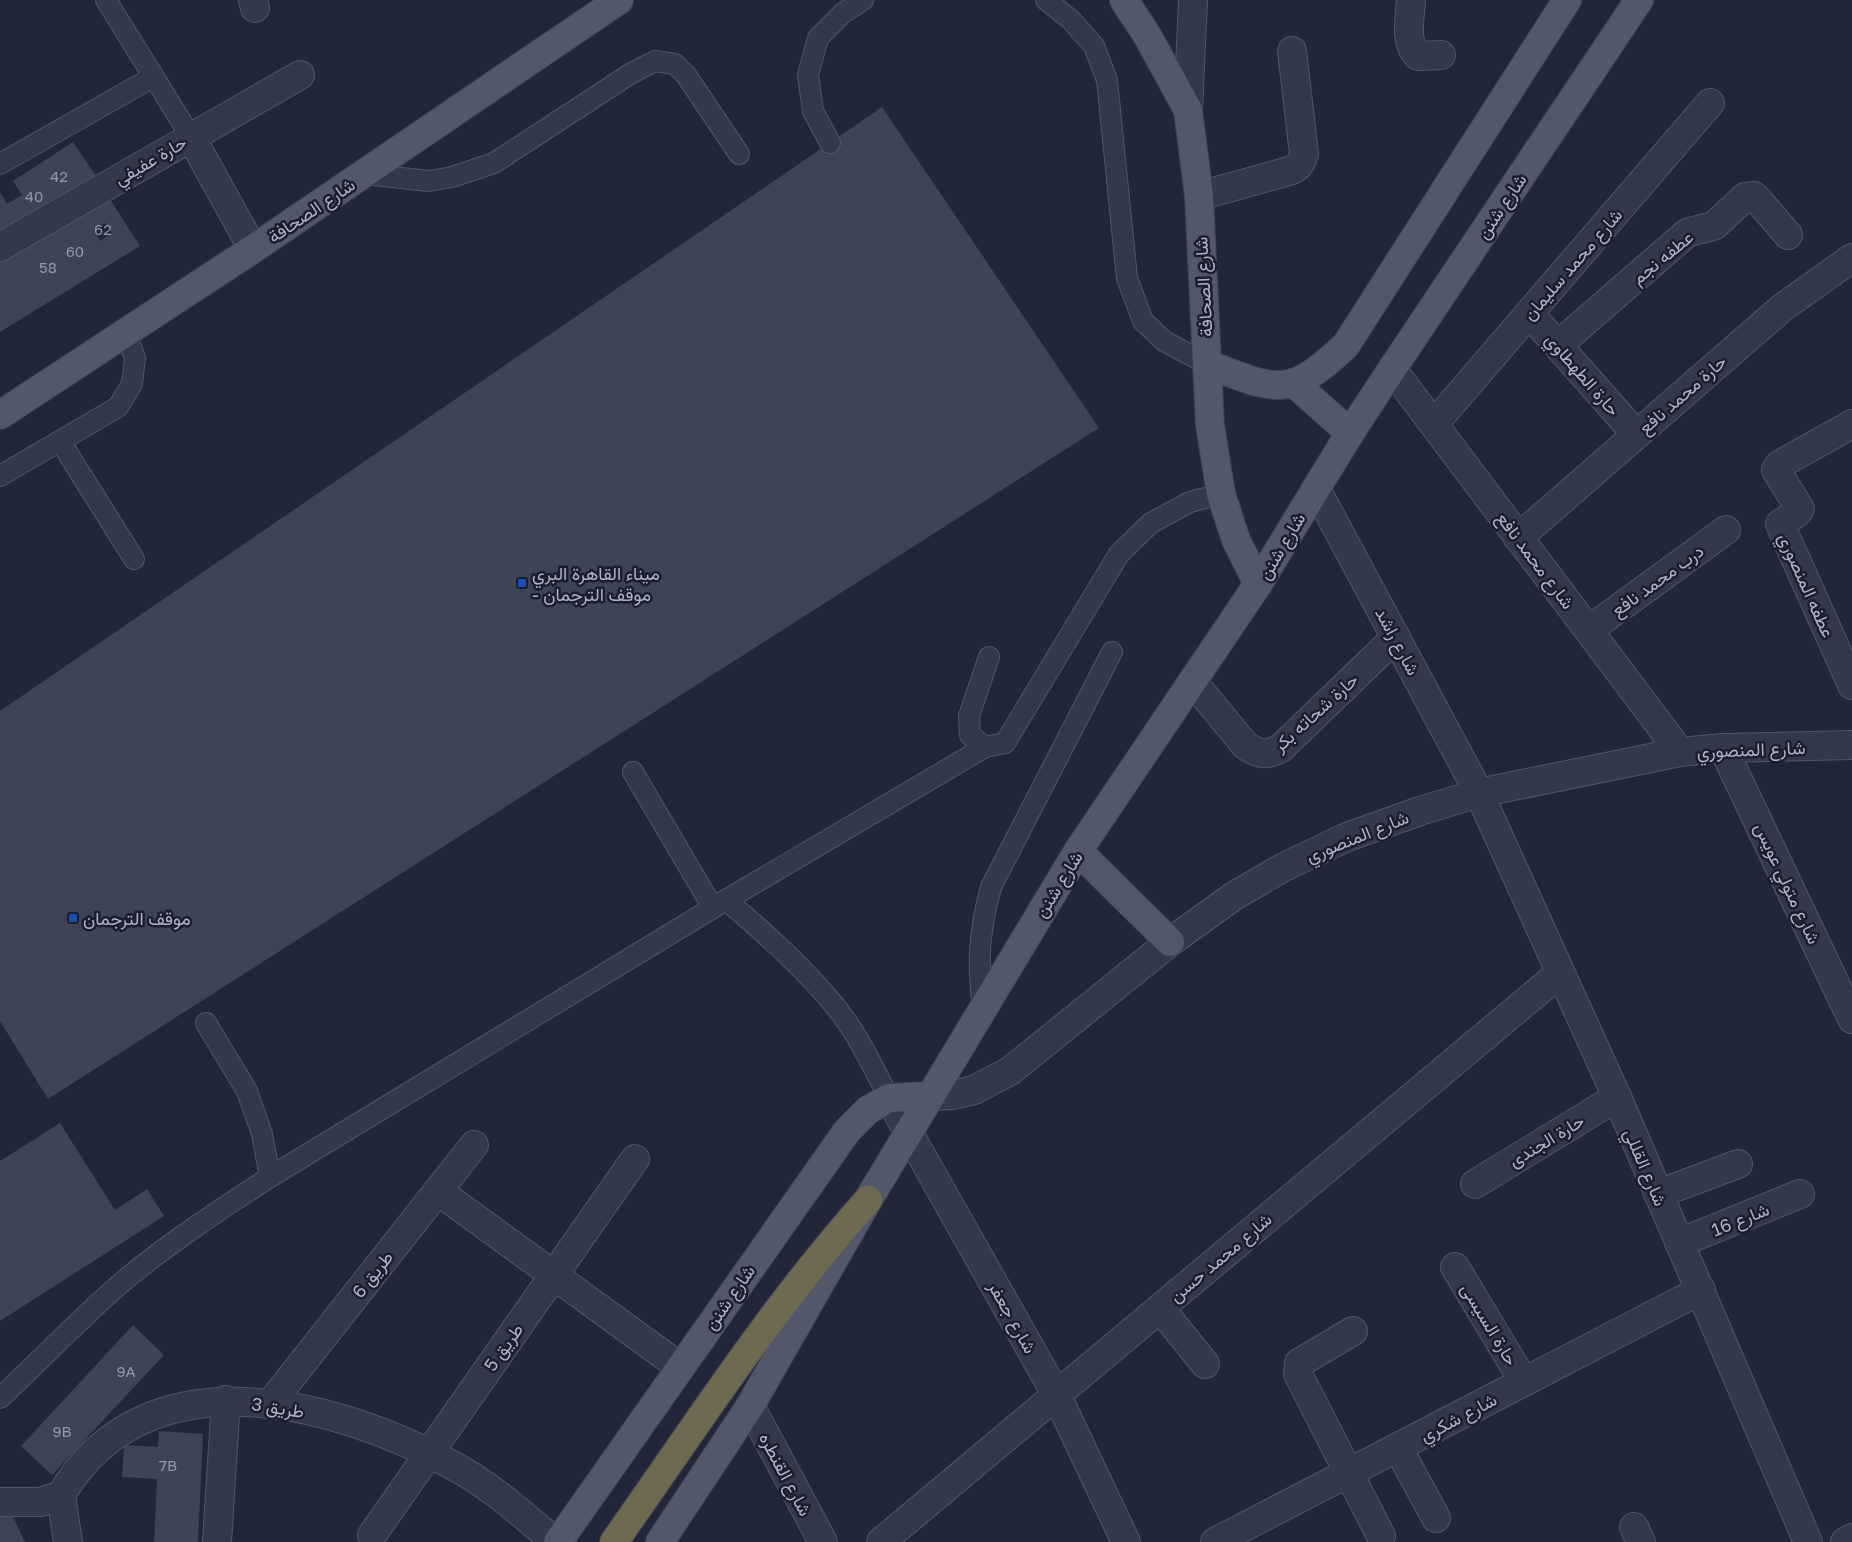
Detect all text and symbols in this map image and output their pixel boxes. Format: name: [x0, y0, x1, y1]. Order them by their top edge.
street label: حارة عفيفي: [110, 130, 193, 194]
house number: 42: [50, 167, 68, 185]
street label: شارع شنن: [1471, 169, 1532, 244]
street label: شارع الصحافة: [263, 173, 360, 249]
house number: 40: [25, 187, 43, 205]
street label: شارع محمد سليمان: [1518, 204, 1628, 326]
house number: 62: [94, 220, 112, 238]
street label: عطفه نجم: [1627, 225, 1699, 290]
street label: شارع الصحافة: [1189, 236, 1219, 338]
house number: 60: [66, 242, 84, 260]
house number: 58: [39, 258, 57, 276]
street label: حارة الطهطاوي: [1537, 328, 1625, 423]
street label: حارة محمد نافع: [1633, 350, 1732, 440]
street label: شارع محمد نافع: [1491, 507, 1580, 614]
street label: شارع شنن: [1253, 509, 1311, 584]
street label: عطفه المنصوري: [1770, 529, 1840, 643]
street label: درب محمد نافع: [1607, 539, 1709, 622]
place label: ميناء القاهرة البري - موقف الترجمان: [532, 562, 660, 606]
marker: ميناء القاهرة البري - موقف الترجمان: [516, 577, 528, 589]
street label: شارع راشد: [1369, 603, 1425, 680]
street label: حارة شحاته بكر: [1267, 668, 1363, 757]
street label: شارع المنصوري: [1696, 736, 1806, 767]
street label: شارع المنصوري: [1302, 805, 1413, 871]
street label: شارع متولي عويس: [1746, 819, 1826, 949]
street label: شارع شنن: [1029, 847, 1089, 922]
place label: موقف الترجمان: [83, 907, 191, 930]
marker: موقف الترجمان: [67, 912, 79, 924]
street label: حارة الجندى: [1504, 1109, 1588, 1172]
street label: شارع القللي: [1615, 1125, 1672, 1211]
street label: شارع 16: [1708, 1198, 1773, 1242]
street label: شارع محمد حسن: [1164, 1208, 1277, 1308]
street label: طريق 6: [347, 1246, 398, 1302]
street label: شارع شنن: [699, 1260, 761, 1335]
street label: شارع جعفر: [982, 1276, 1042, 1358]
street label: حارة السيسى: [1456, 1279, 1523, 1370]
street label: طريق 5: [479, 1319, 528, 1376]
house number: 9A: [116, 1362, 136, 1380]
street label: شارع شكري: [1416, 1388, 1502, 1451]
street label: طريق 3: [250, 1392, 306, 1423]
house number: 9B: [52, 1422, 72, 1440]
street label: شارع القنطره: [753, 1429, 817, 1520]
house number: 7B: [159, 1456, 177, 1474]

